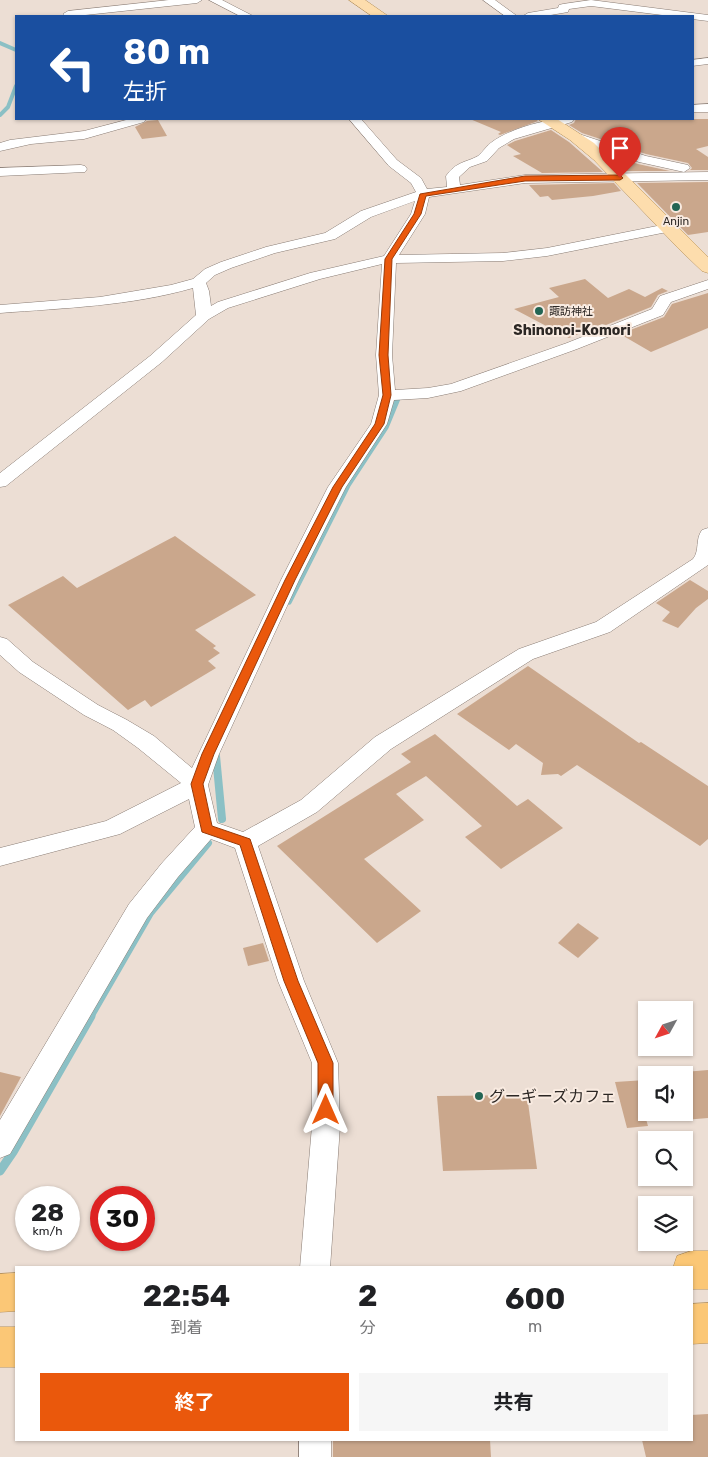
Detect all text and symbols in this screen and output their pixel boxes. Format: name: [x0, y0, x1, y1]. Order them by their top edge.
text: 80 m: [123, 31, 210, 73]
icon: left: [40, 35, 105, 100]
text: 左折: [123, 78, 167, 105]
pin: [599, 127, 641, 178]
icon: arrive: [606, 134, 634, 162]
marker: Anjin: [670, 201, 682, 213]
place label: Anjin: [663, 215, 689, 228]
marker: 諏訪神社: [533, 305, 545, 317]
place label: 諏訪神社: [549, 305, 593, 318]
district label: Shinonoi-Komori: [513, 322, 631, 339]
north arrow: [638, 1001, 692, 1056]
map controls: [638, 1001, 693, 1251]
button: sound: [638, 1066, 693, 1121]
position arrow: [299, 1083, 351, 1135]
place label: グーギーズカフェ: [489, 1087, 616, 1106]
marker: グーギーズカフェ: [473, 1090, 485, 1102]
button: search: [638, 1131, 693, 1186]
speed limit sign: 30: [90, 1186, 155, 1251]
button: layers: [638, 1196, 693, 1251]
text: 28: [31, 1198, 64, 1227]
text: km/h: [33, 1224, 62, 1238]
text: 22:54: [143, 1278, 230, 1314]
text: 2: [358, 1278, 377, 1314]
text: 600: [505, 1281, 565, 1317]
text: m: [528, 1317, 542, 1336]
text: 到着: [170, 1318, 202, 1337]
text: 分: [360, 1318, 376, 1337]
button: 終了: [40, 1373, 349, 1431]
button: 共有: [359, 1373, 668, 1431]

